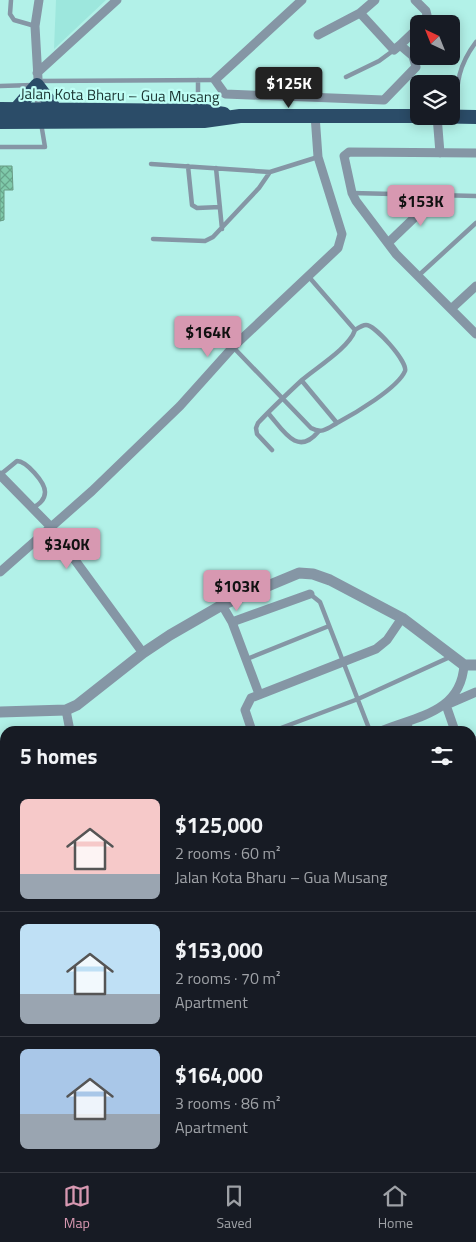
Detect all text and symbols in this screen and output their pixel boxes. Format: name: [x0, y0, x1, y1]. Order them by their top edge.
north arrow: [410, 15, 460, 65]
map controls: [410, 15, 460, 125]
pin: $125K: [254, 66, 324, 109]
text: $125K: [266, 71, 312, 95]
button: layers: [410, 75, 460, 125]
street label: Jalan Kota Bharu – Gua Musang: [20, 82, 220, 108]
pin: $153K: [386, 184, 456, 227]
text: $153K: [398, 189, 444, 213]
pin: $164K: [173, 316, 243, 358]
text: $164K: [185, 320, 231, 344]
pin: $340K: [32, 528, 102, 570]
text: $340K: [44, 532, 90, 556]
pin: $103K: [202, 570, 272, 612]
text: $103K: [214, 574, 260, 598]
text: 5 homes: [20, 740, 97, 772]
icon: filters: [428, 742, 456, 770]
text: $125,000: [175, 809, 263, 841]
icon: home: [60, 819, 120, 879]
text: 2 rooms · 60 m²: [175, 841, 280, 865]
text: Jalan Kota Bharu – Gua Musang: [175, 865, 388, 889]
text: $153,000: [175, 934, 263, 966]
icon: home: [60, 944, 120, 1004]
text: 2 rooms · 70 m²: [175, 966, 280, 990]
text: Apartment: [175, 990, 248, 1014]
text: $164,000: [175, 1059, 263, 1091]
icon: home: [60, 1069, 120, 1129]
text: 3 rooms · 86 m²: [175, 1091, 280, 1115]
text: Apartment: [175, 1115, 248, 1139]
tab: Map: [63, 1182, 91, 1233]
tab: Saved: [216, 1182, 252, 1233]
tab: Home: [378, 1182, 413, 1233]

